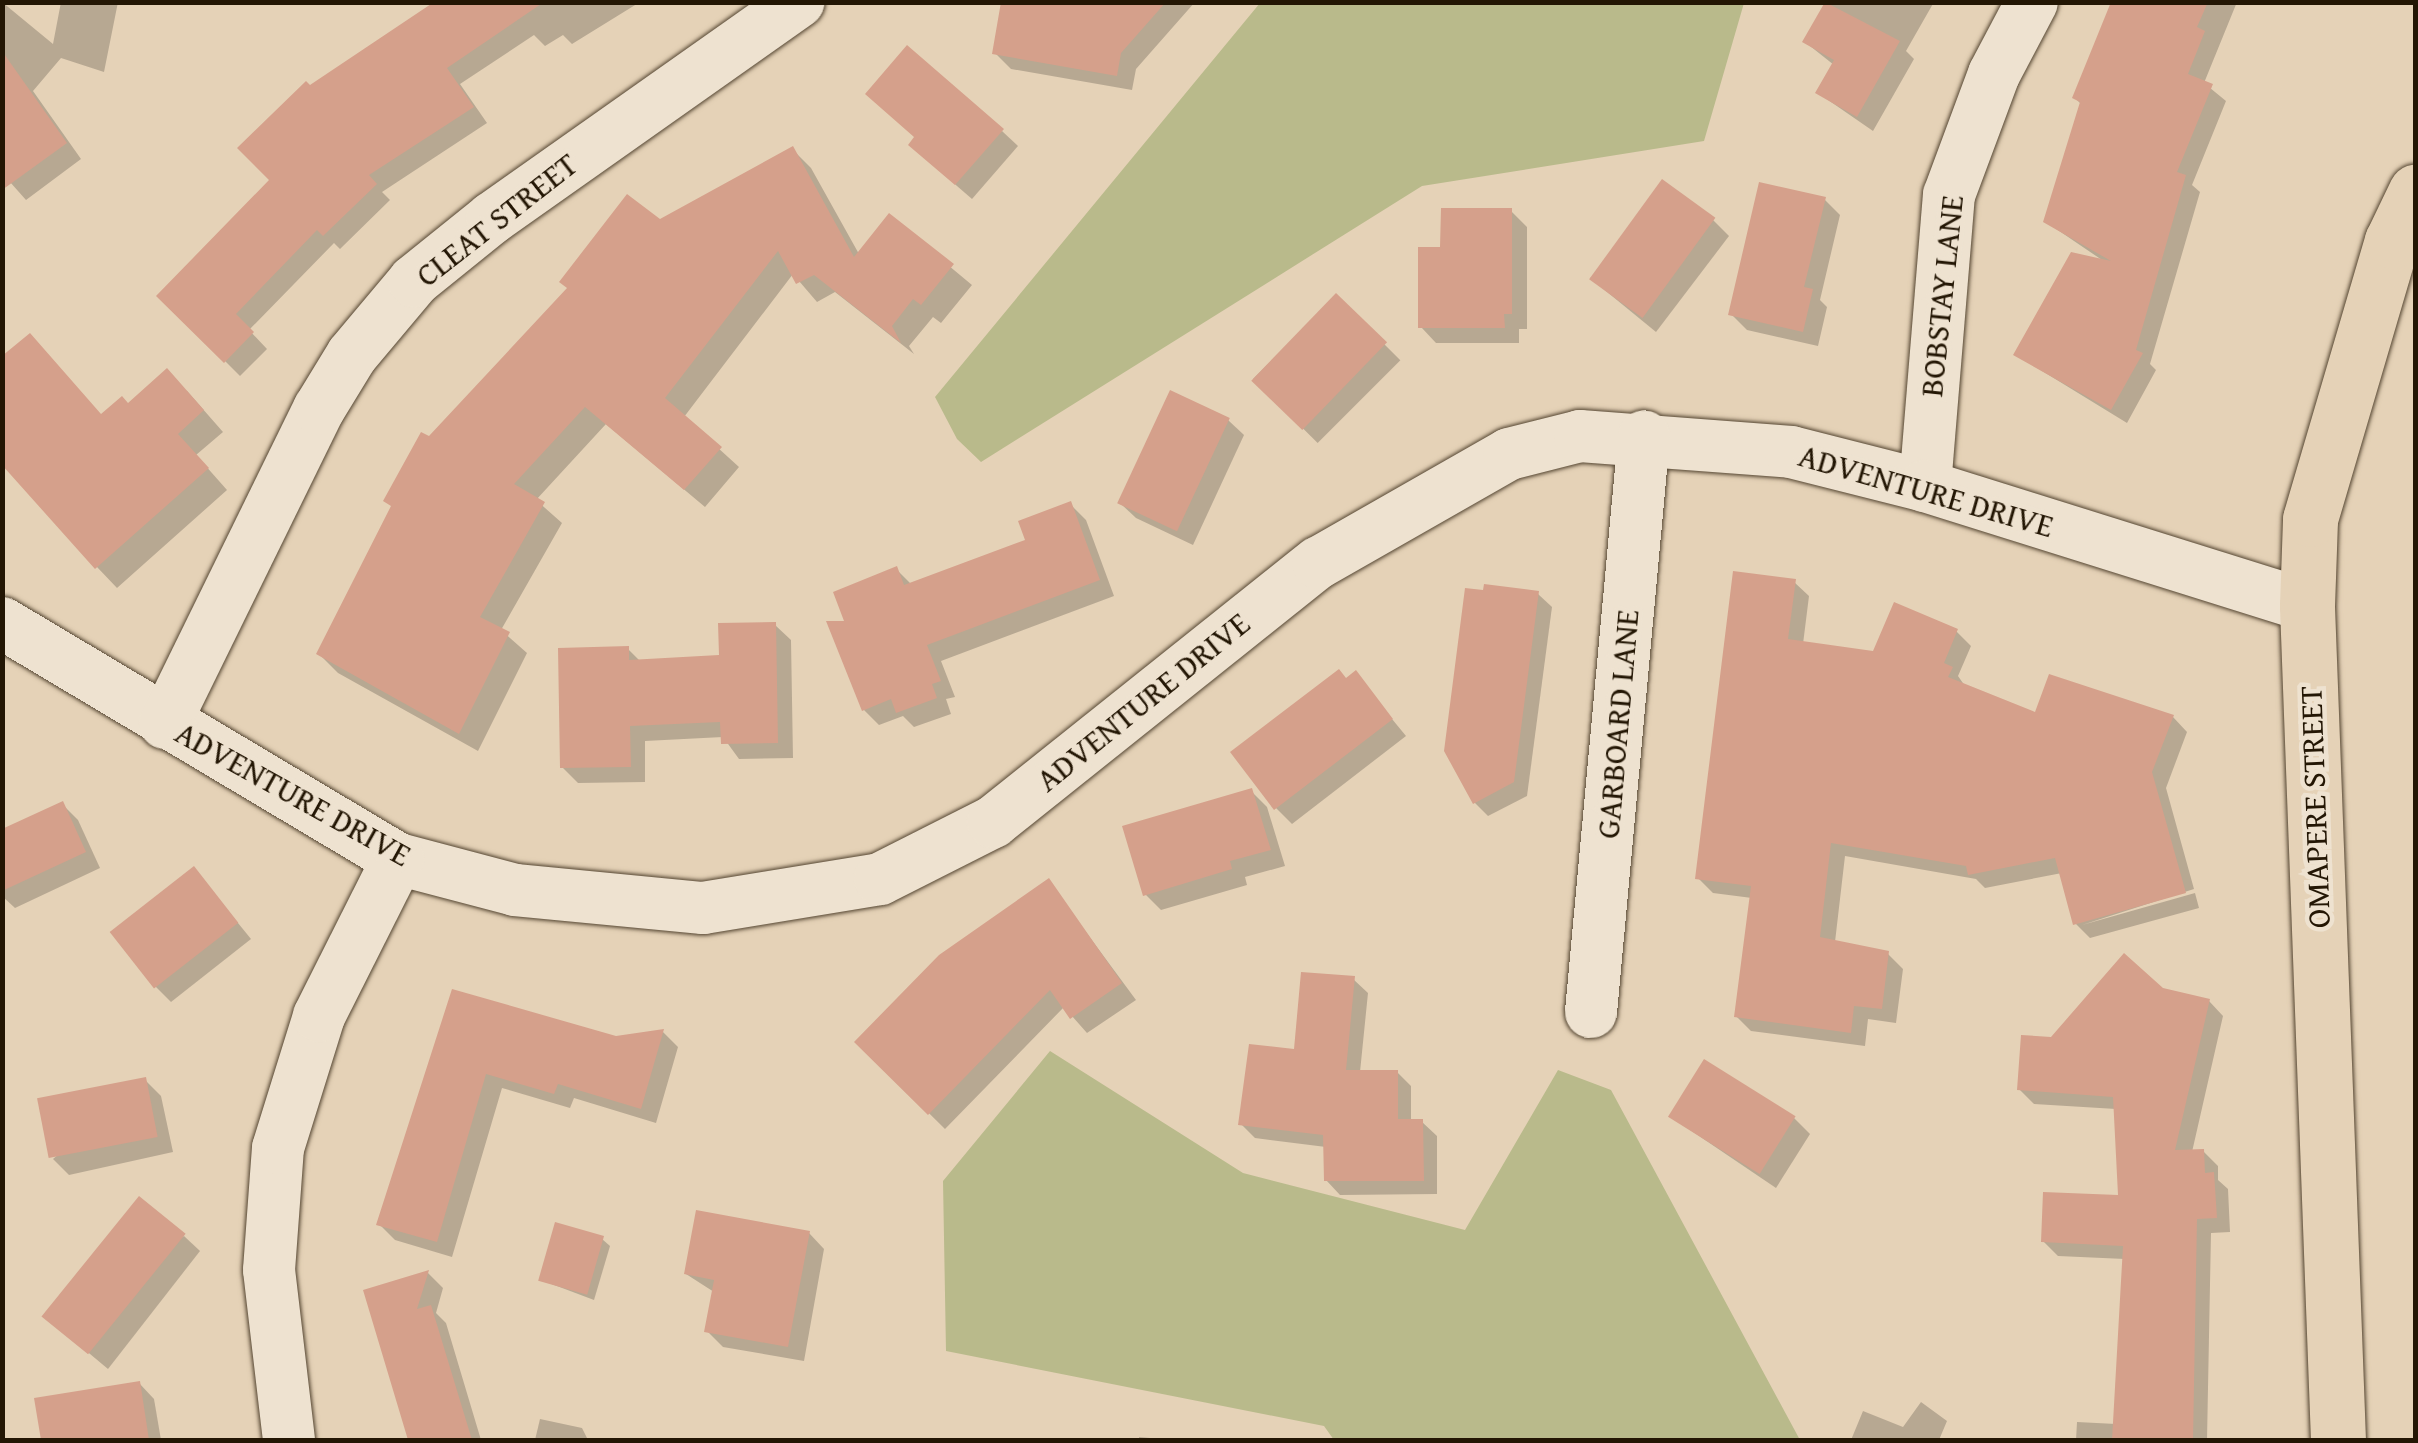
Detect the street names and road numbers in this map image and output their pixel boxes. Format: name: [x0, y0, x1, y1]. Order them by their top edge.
street label: CLEAT STREET: [409, 145, 585, 295]
street label: BOBSTAY LANE: [1912, 193, 1972, 399]
street label: ADVENTURE DRIVE: [1794, 436, 2058, 546]
street label: ADVENTURE DRIVE: [1029, 604, 1257, 800]
street label: GARBOARD LANE: [1589, 608, 1647, 840]
street label: OMAPERE STREET: [2292, 685, 2338, 929]
street label: ADVENTURE DRIVE: [169, 713, 417, 875]

